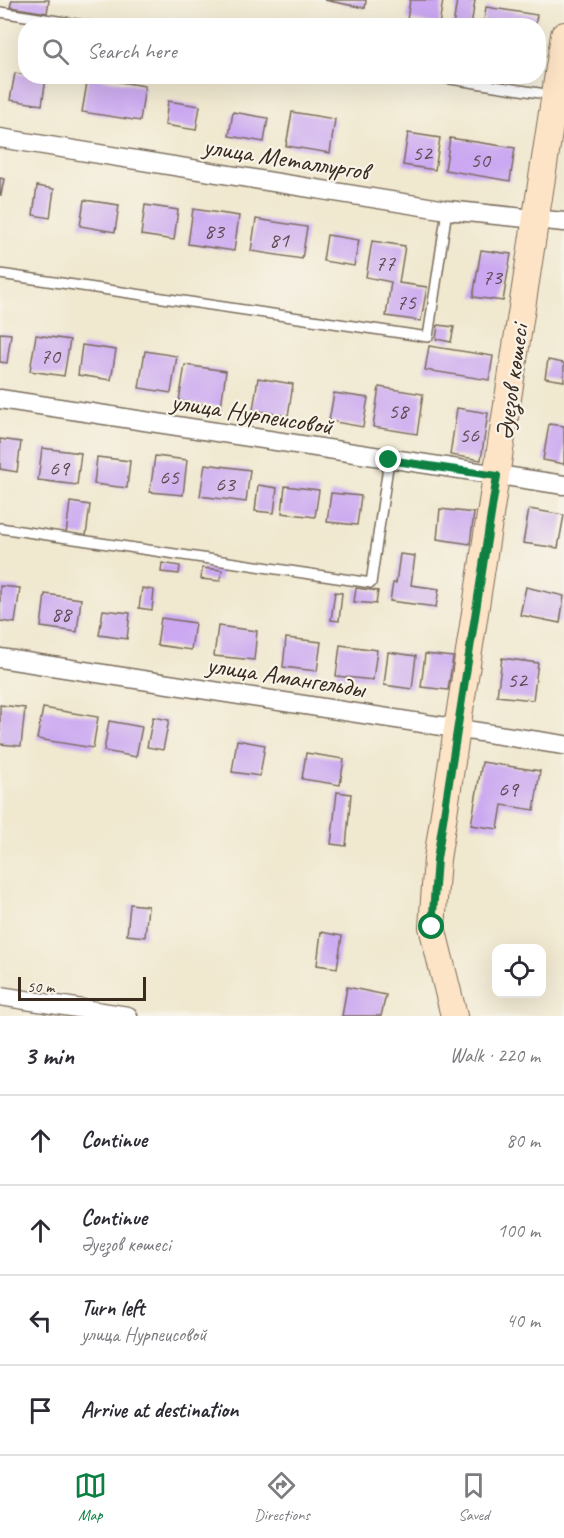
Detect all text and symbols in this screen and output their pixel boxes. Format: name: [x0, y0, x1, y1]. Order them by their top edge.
search box: [18, 18, 546, 84]
icon: search: [39, 35, 72, 68]
text: Search here: [87, 37, 177, 65]
street label: улица Металлургов: [199, 129, 375, 189]
house number: 52: [412, 139, 434, 167]
house number: 50: [470, 146, 492, 174]
house number: 83: [204, 217, 226, 245]
house number: 81: [269, 226, 290, 254]
house number: 77: [375, 249, 396, 277]
house number: 73: [482, 263, 504, 291]
house number: 75: [396, 288, 417, 316]
street label: Әуезов көшесі: [487, 319, 537, 442]
house number: 70: [40, 342, 62, 370]
street label: улица Нурпеисовой: [167, 384, 337, 443]
house number: 58: [388, 397, 410, 425]
house number: 56: [459, 421, 480, 449]
route end: [375, 446, 401, 472]
house number: 69: [49, 454, 71, 482]
house number: 65: [159, 463, 180, 491]
house number: 63: [215, 470, 237, 498]
house number: 88: [51, 600, 73, 628]
street label: улица Амангельды: [203, 647, 370, 706]
house number: 52: [507, 666, 529, 694]
house number: 69: [498, 775, 520, 803]
route start: [418, 913, 444, 939]
map controls: [492, 944, 546, 998]
button: locate: [492, 944, 546, 998]
scale bar: [18, 974, 146, 1001]
text: 50 m: [27, 977, 54, 997]
text: 3 min: [24, 1039, 74, 1072]
text: Walk · 220 m: [450, 1043, 540, 1068]
icon: ahead: [24, 1124, 57, 1157]
text: Continue: [81, 1126, 147, 1154]
text: 80 m: [506, 1128, 540, 1153]
text: Continue: [81, 1204, 147, 1232]
icon: ahead: [24, 1214, 57, 1247]
text: 100 m: [497, 1218, 540, 1243]
text: Әуезов көшесі: [81, 1232, 171, 1257]
text: Turn left: [81, 1294, 145, 1322]
icon: left: [24, 1304, 57, 1337]
text: 40 m: [506, 1308, 540, 1333]
text: улица Нурпеисовой: [81, 1322, 207, 1347]
icon: arrive: [24, 1394, 57, 1427]
text: Arrive at destination: [81, 1396, 238, 1424]
tab: Map: [74, 1469, 107, 1525]
tab: Directions: [254, 1469, 310, 1525]
tab: Saved: [457, 1469, 490, 1525]

